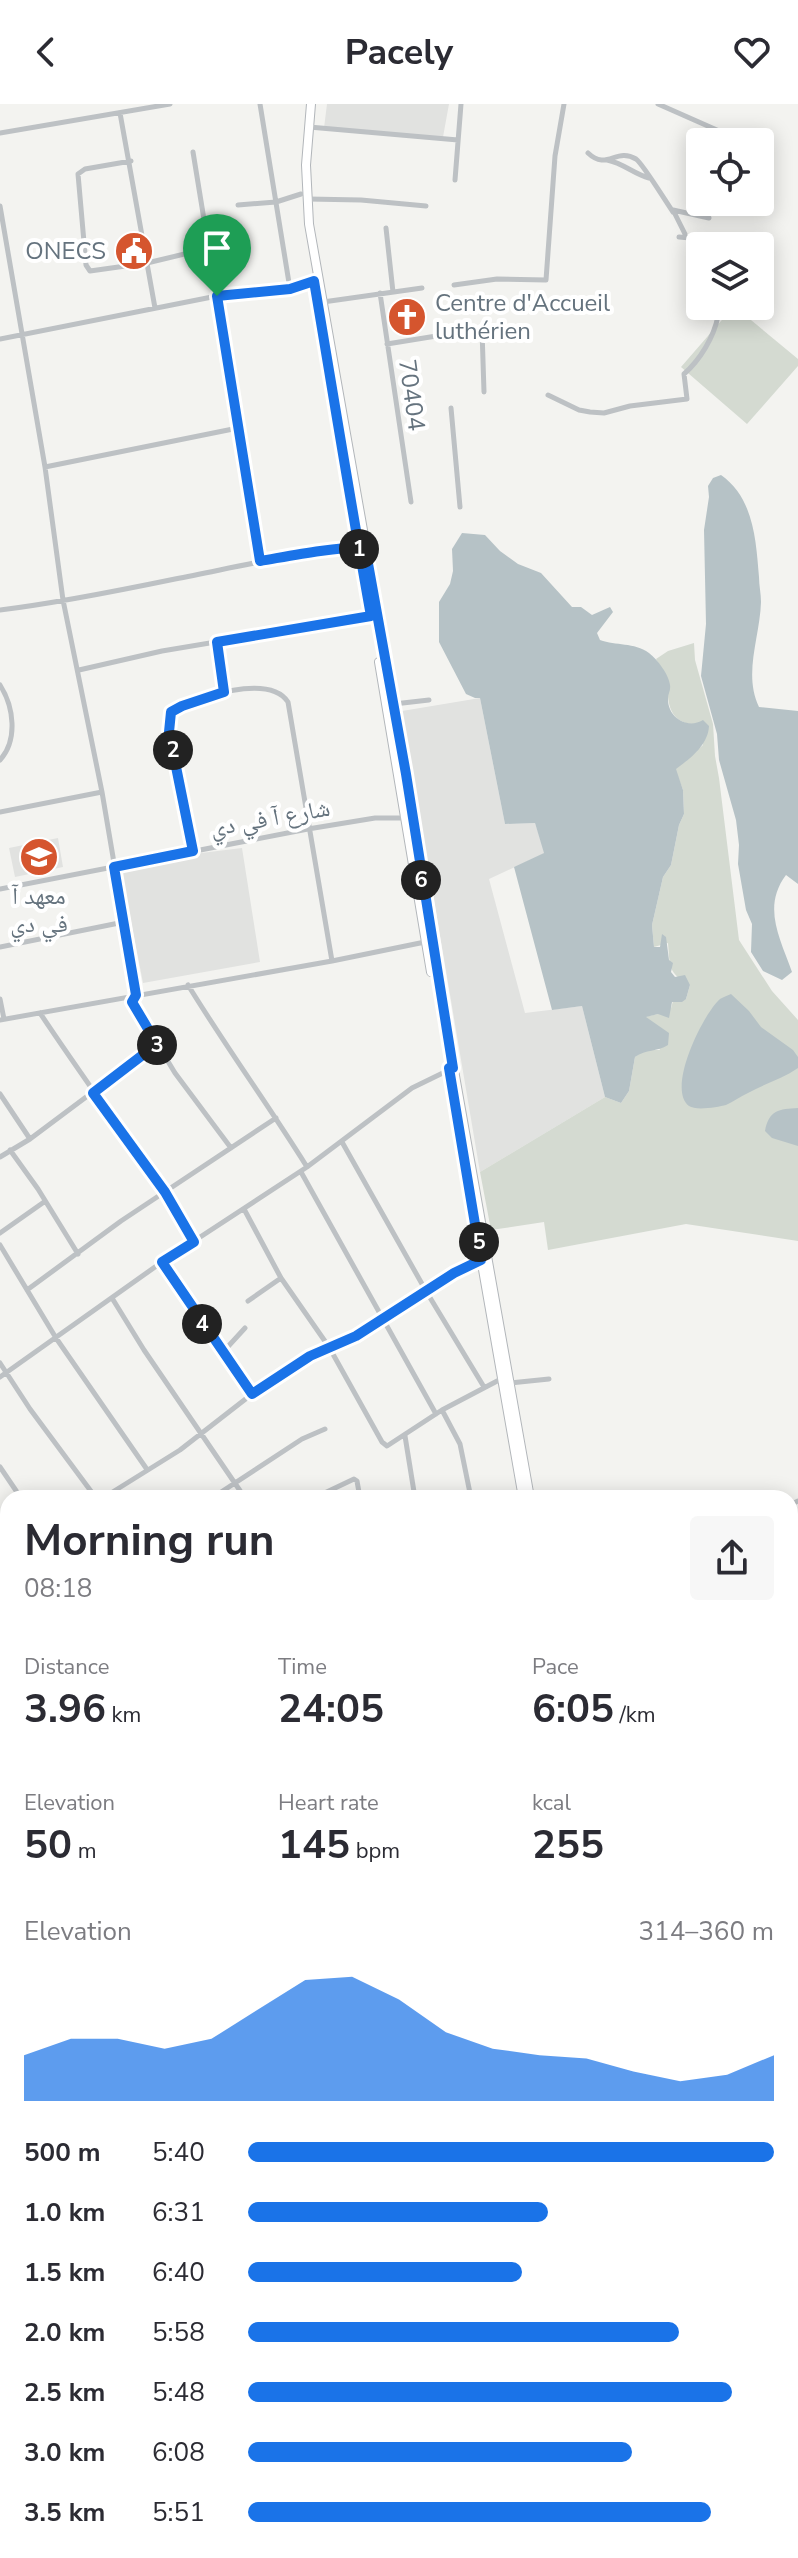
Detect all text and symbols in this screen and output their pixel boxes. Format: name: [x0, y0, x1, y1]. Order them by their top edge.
text: Pacely: [345, 28, 453, 77]
icon: back: [24, 30, 68, 74]
icon: heart: [730, 30, 774, 74]
map controls: [686, 128, 774, 320]
button: locate: [686, 128, 774, 216]
pin: [183, 214, 251, 296]
icon: arrive: [195, 226, 239, 270]
public building icon: ONECS: [113, 230, 155, 272]
button: layers: [686, 232, 774, 320]
place label: ONECS: [25, 235, 106, 267]
place label: Centre d'Accueil luthérien: [435, 287, 610, 347]
church icon: Centre d'Accueil luthérien: [386, 296, 428, 338]
street label: 70404: [391, 357, 433, 433]
pin: 1: [339, 529, 379, 569]
text: 1: [352, 534, 366, 564]
pin: 2: [153, 730, 193, 770]
text: 2: [166, 735, 180, 765]
street label: شارع آ في دي: [208, 792, 333, 847]
school or university icon: معهد آ في دي: [18, 836, 60, 878]
pin: 6: [401, 860, 441, 900]
text: 6: [414, 865, 428, 895]
place label: معهد آ في دي: [10, 880, 68, 943]
pin: 3: [137, 1025, 177, 1065]
text: 3: [150, 1030, 164, 1060]
pin: 5: [459, 1222, 499, 1262]
text: 5: [472, 1227, 486, 1257]
pin: 4: [182, 1304, 222, 1344]
text: 4: [195, 1309, 209, 1339]
text: Morning run: [24, 1511, 274, 1571]
button: share: [690, 1516, 774, 1600]
text: 08:18: [24, 1571, 92, 1606]
text: Distance: [24, 1652, 109, 1682]
text: Time: [278, 1652, 327, 1682]
text: Pace: [532, 1652, 579, 1682]
text: 3.96: [24, 1682, 106, 1736]
text: 24:05: [278, 1682, 384, 1736]
text: 6:05: [532, 1682, 614, 1736]
text: km: [106, 1700, 141, 1730]
text: /km: [614, 1700, 656, 1730]
text: Elevation: [24, 1788, 115, 1818]
text: Heart rate: [278, 1788, 379, 1818]
text: kcal: [532, 1788, 571, 1818]
text: 50: [24, 1818, 72, 1872]
text: 145: [278, 1818, 350, 1872]
text: 255: [532, 1818, 604, 1872]
text: m: [72, 1836, 97, 1866]
text: bpm: [350, 1836, 400, 1866]
text: Elevation: [24, 1914, 132, 1949]
text: 314–360 m: [638, 1914, 774, 1949]
text: 500 m: [24, 2135, 101, 2170]
text: 5:40: [152, 2135, 205, 2170]
text: 1.0 km: [24, 2195, 105, 2230]
text: 6:31: [152, 2195, 205, 2230]
text: 1.5 km: [24, 2255, 105, 2290]
text: 6:40: [152, 2255, 205, 2290]
text: 2.0 km: [24, 2315, 105, 2350]
text: 5:58: [152, 2315, 205, 2350]
text: 2.5 km: [24, 2375, 105, 2410]
text: 5:48: [152, 2375, 205, 2410]
text: 3.0 km: [24, 2435, 105, 2470]
text: 6:08: [152, 2435, 205, 2470]
text: 3.5 km: [24, 2495, 105, 2530]
text: 5:51: [152, 2495, 205, 2530]

